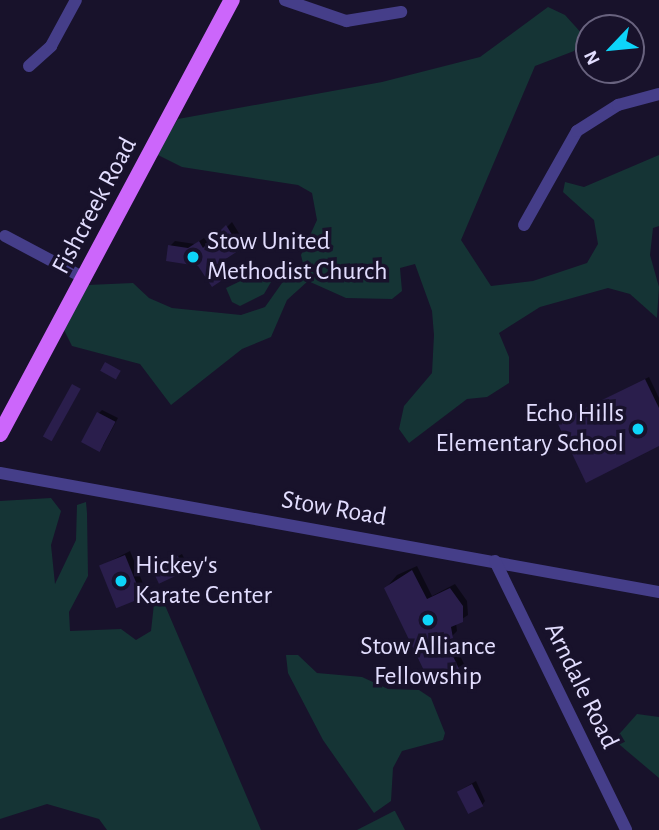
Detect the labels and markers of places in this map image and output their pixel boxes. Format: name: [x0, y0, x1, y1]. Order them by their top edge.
place label: Stow United Methodist Church: [207, 226, 387, 288]
marker: Stow United Methodist Church: [185, 249, 201, 265]
place label: Echo Hills Elementary School: [436, 398, 624, 460]
marker: Echo Hills Elementary School: [630, 421, 646, 437]
place label: Hickey's Karate Center: [135, 550, 272, 612]
marker: Hickey's Karate Center: [113, 573, 129, 589]
marker: Stow Alliance Fellowship: [420, 612, 436, 628]
place label: Stow Alliance Fellowship: [360, 631, 496, 692]

